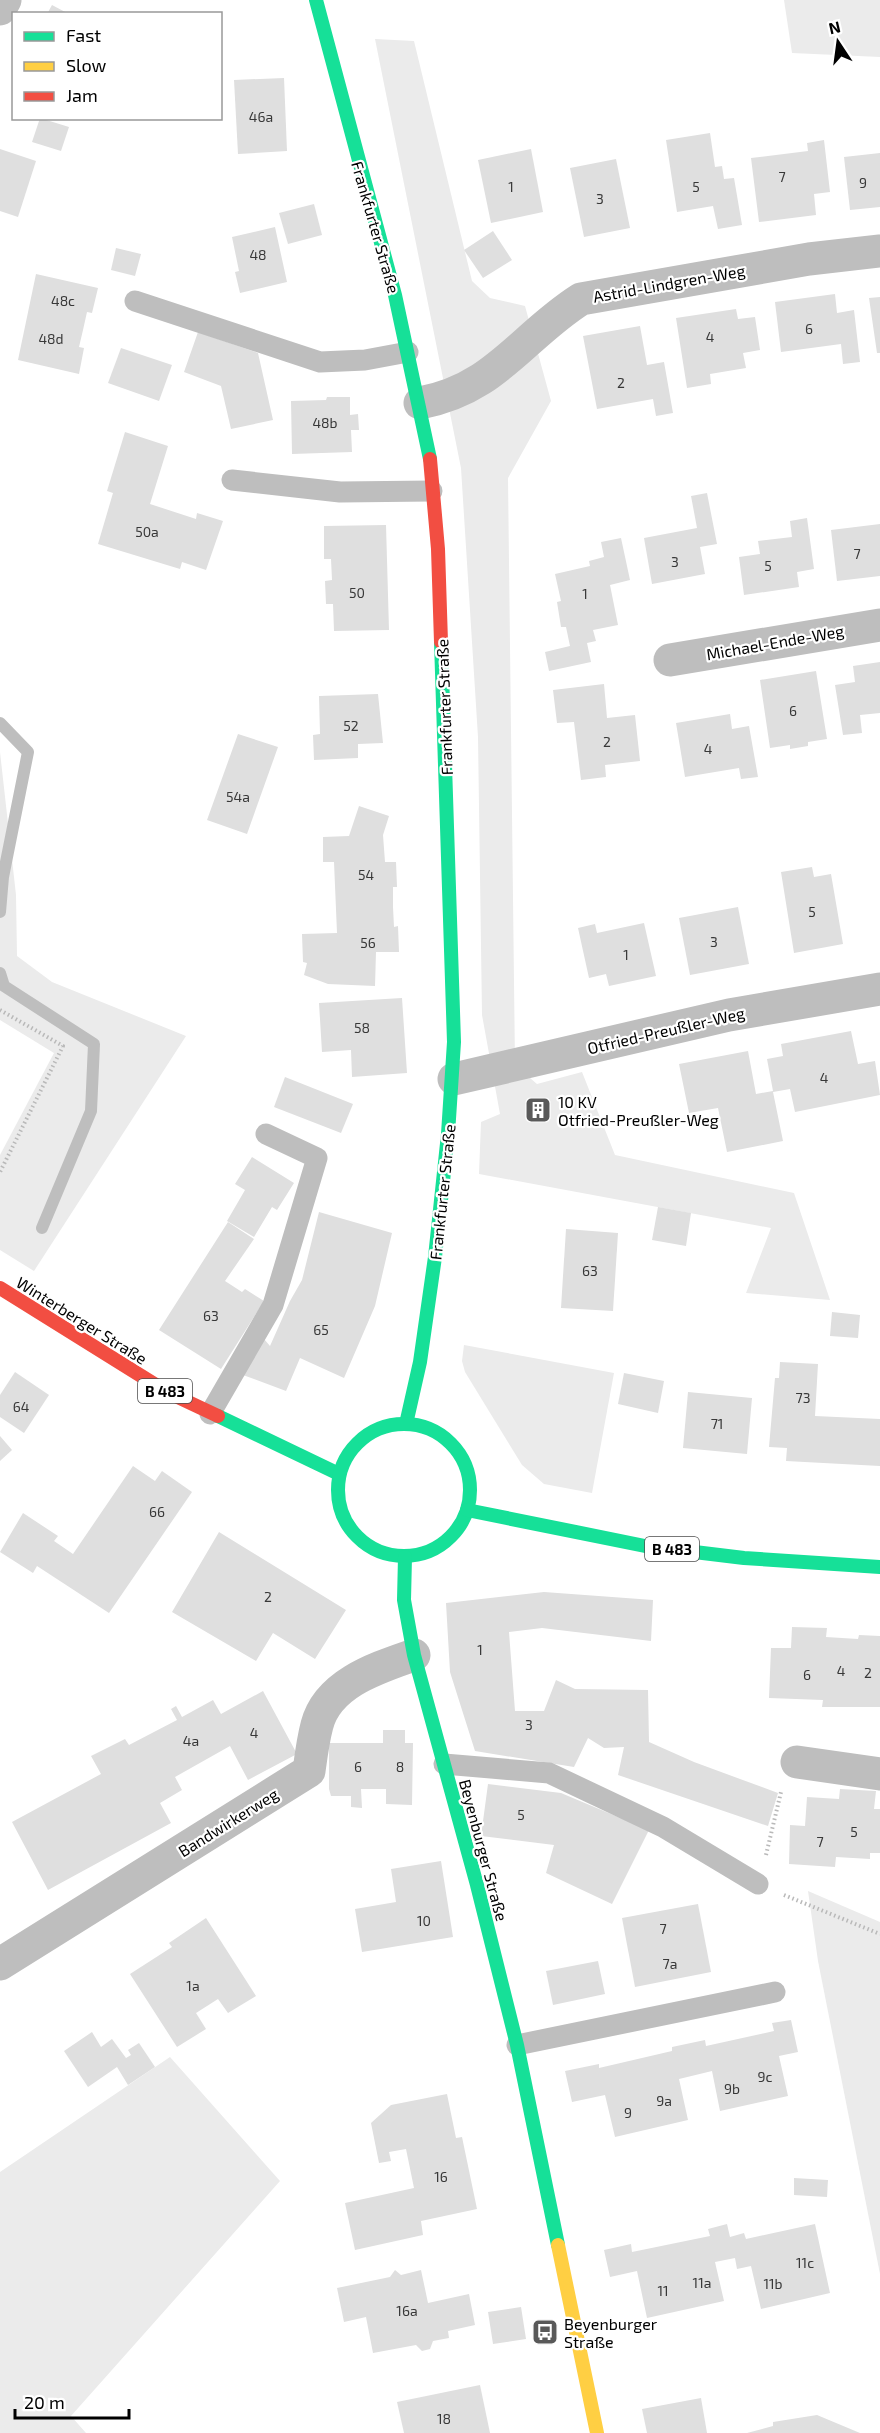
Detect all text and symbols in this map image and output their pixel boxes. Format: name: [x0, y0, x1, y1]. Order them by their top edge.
legend: [12, 12, 222, 120]
north arrow: [808, 12, 868, 72]
text: N: [827, 16, 842, 37]
text: Fast: [66, 24, 101, 46]
text: Slow: [66, 54, 107, 76]
text: Jam: [66, 84, 98, 106]
house number: 46a: [249, 108, 273, 125]
street label: Frankfurter Straße: [348, 159, 404, 295]
house number: 7: [778, 168, 786, 185]
house number: 9: [859, 174, 867, 191]
house number: 1: [508, 178, 514, 195]
house number: 5: [692, 178, 700, 195]
house number: 3: [596, 190, 604, 207]
house number: 48: [249, 246, 267, 263]
street label: Astrid-Lindgren-Weg: [592, 260, 747, 306]
house number: 48c: [51, 292, 75, 309]
house number: 6: [805, 320, 813, 337]
house number: 4: [706, 328, 714, 345]
house number: 48d: [38, 330, 64, 347]
house number: 2: [617, 374, 625, 391]
house number: 48b: [312, 414, 338, 431]
house number: 50a: [135, 523, 159, 540]
house number: 7: [853, 545, 861, 562]
house number: 3: [671, 553, 679, 570]
house number: 5: [764, 557, 772, 574]
house number: 50: [349, 584, 365, 601]
house number: 1: [582, 585, 588, 602]
street label: Michael-Ende-Weg: [705, 621, 845, 663]
street label: Frankfurter Straße: [432, 638, 456, 776]
house number: 6: [789, 702, 797, 719]
house number: 52: [343, 717, 359, 734]
house number: 2: [603, 733, 611, 750]
house number: 4: [704, 740, 712, 757]
house number: 54a: [226, 788, 250, 805]
house number: 54: [358, 866, 374, 883]
house number: 5: [808, 903, 816, 920]
house number: 3: [710, 933, 718, 950]
house number: 56: [360, 934, 376, 951]
house number: 1: [623, 946, 629, 963]
street label: Otfried-Preußler-Weg: [586, 1003, 747, 1057]
house number: 58: [354, 1019, 370, 1036]
house number: 4: [820, 1069, 828, 1086]
place label: 10 KV Otfried-Preußler-Weg: [558, 1092, 719, 1129]
building icon: 10 KV Otfried-Preußler-Weg: [523, 1095, 553, 1125]
street label: Frankfurter Straße: [425, 1123, 459, 1261]
house number: 63: [582, 1262, 598, 1279]
street label: Winterberger Straße: [13, 1272, 151, 1368]
house number: 63: [203, 1307, 219, 1324]
house number: 65: [313, 1321, 329, 1338]
road number: B 483: [138, 1379, 192, 1403]
house number: 73: [796, 1389, 810, 1406]
house number: 64: [13, 1398, 29, 1415]
house number: 71: [711, 1415, 723, 1432]
house number: 66: [149, 1503, 165, 1520]
road number: B 483: [645, 1537, 699, 1561]
house number: 2: [264, 1588, 272, 1605]
house number: 1: [477, 1641, 483, 1658]
house number: 4: [837, 1662, 845, 1679]
house number: 2: [864, 1664, 872, 1681]
house number: 6: [803, 1666, 811, 1683]
house number: 3: [525, 1716, 533, 1733]
house number: 4: [250, 1724, 258, 1741]
house number: 4a: [183, 1732, 199, 1749]
house number: 6: [354, 1758, 362, 1775]
house number: 8: [396, 1758, 404, 1775]
street label: Beyenburger Straße: [456, 1777, 512, 1923]
street label: Bandwirkerweg: [174, 1784, 282, 1860]
house number: 5: [517, 1806, 525, 1823]
house number: 5: [850, 1823, 858, 1840]
house number: 7: [816, 1833, 824, 1850]
house number: 10: [417, 1912, 431, 1929]
house number: 7: [659, 1920, 667, 1937]
house number: 7a: [663, 1955, 677, 1972]
house number: 1a: [186, 1977, 200, 1994]
house number: 9c: [758, 2068, 773, 2085]
house number: 9b: [724, 2080, 740, 2097]
house number: 9a: [656, 2092, 672, 2109]
house number: 9: [624, 2104, 632, 2121]
house number: 16: [434, 2168, 448, 2185]
house number: 11c: [796, 2254, 814, 2271]
house number: 11a: [693, 2274, 711, 2291]
house number: 11b: [763, 2275, 783, 2292]
house number: 11: [657, 2282, 669, 2299]
house number: 16a: [396, 2302, 418, 2319]
place label: Beyenburger Straße: [564, 2314, 658, 2351]
bus stop icon: Beyenburger Straße: [530, 2317, 560, 2347]
scale bar: [15, 2382, 129, 2420]
text: 20 m: [24, 2391, 65, 2413]
house number: 18: [437, 2410, 451, 2427]

